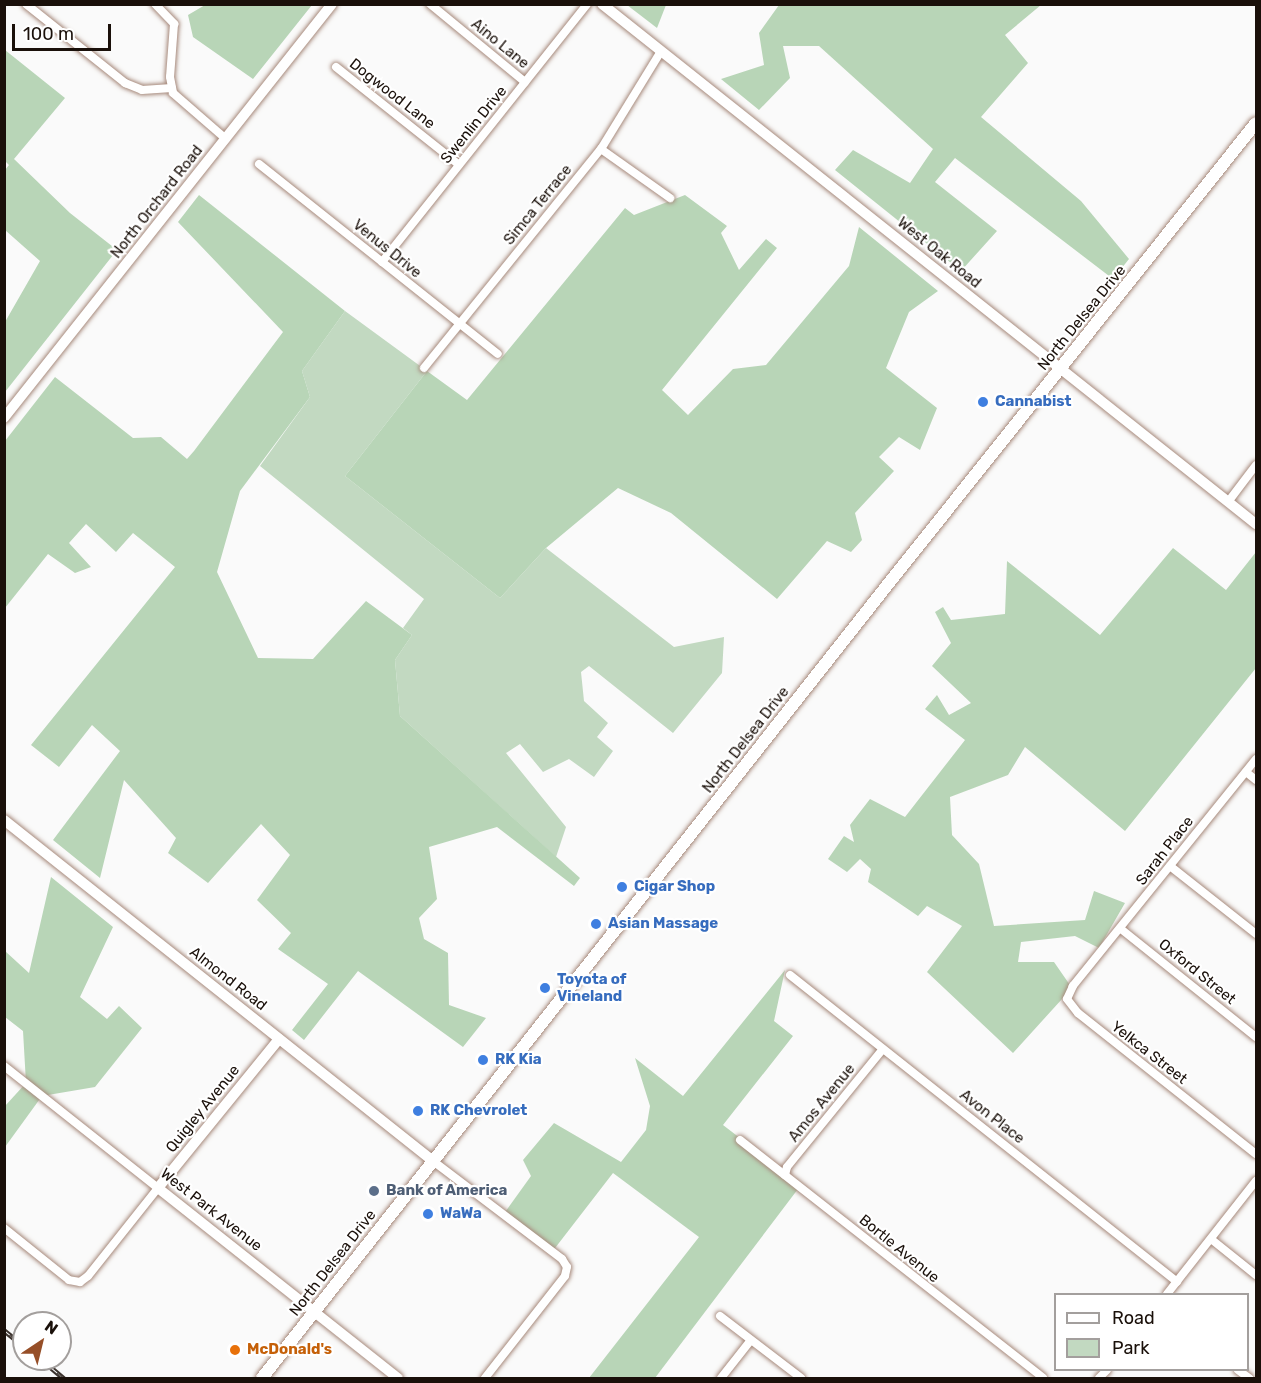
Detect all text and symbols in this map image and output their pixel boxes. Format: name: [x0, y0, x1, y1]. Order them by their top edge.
scale bar: [15, 12, 114, 50]
street label: Aino Lane: [467, 15, 533, 73]
text: 100 m: [23, 23, 74, 45]
street label: Dogwood Lane: [346, 55, 438, 133]
street label: Swenlin Drive: [437, 83, 511, 167]
street label: North Orchard Road: [107, 142, 207, 262]
street label: Simca Terrace: [500, 161, 576, 249]
street label: West Oak Road: [893, 214, 985, 292]
street label: Venus Drive: [349, 216, 425, 282]
street label: North Delsea Drive: [1034, 262, 1130, 374]
place label: Cannabist: [995, 393, 1072, 411]
marker: Cannabist: [976, 395, 990, 409]
street label: North Delsea Drive: [699, 683, 793, 797]
street label: Sarah Place: [1133, 813, 1197, 889]
place label: Cigar Shop: [634, 878, 716, 896]
marker: Cigar Shop: [615, 880, 629, 894]
place label: Asian Massage: [608, 915, 718, 933]
marker: Asian Massage: [589, 917, 603, 931]
street label: Oxford Street: [1155, 935, 1239, 1009]
street label: Almond Road: [186, 943, 270, 1015]
place label: Toyota of Vineland: [557, 970, 627, 1005]
marker: Toyota of Vineland: [538, 981, 552, 995]
street label: Yelkca Street: [1107, 1018, 1191, 1088]
place label: RK Kia: [495, 1051, 542, 1069]
marker: RK Kia: [476, 1053, 490, 1067]
street label: Amos Avenue: [785, 1060, 859, 1146]
street label: Quigley Avenue: [162, 1061, 244, 1157]
street label: Avon Place: [956, 1086, 1028, 1148]
place label: RK Chevrolet: [430, 1102, 527, 1120]
marker: RK Chevrolet: [411, 1104, 425, 1118]
street label: West Park Avenue: [156, 1165, 266, 1255]
place label: Bank of America: [386, 1182, 508, 1200]
marker: Bank of America: [367, 1184, 381, 1198]
place label: WaWa: [440, 1205, 482, 1223]
street label: North Delsea Drive: [286, 1206, 380, 1320]
marker: WaWa: [421, 1207, 435, 1221]
street label: Bortle Avenue: [855, 1211, 943, 1287]
legend: [1054, 1293, 1249, 1371]
text: Road: [1112, 1307, 1155, 1329]
north arrow: [12, 1311, 72, 1371]
text: N: [41, 1316, 62, 1339]
text: Park: [1112, 1337, 1149, 1359]
place label: McDonald's: [247, 1341, 332, 1359]
marker: McDonald's: [228, 1343, 242, 1357]

